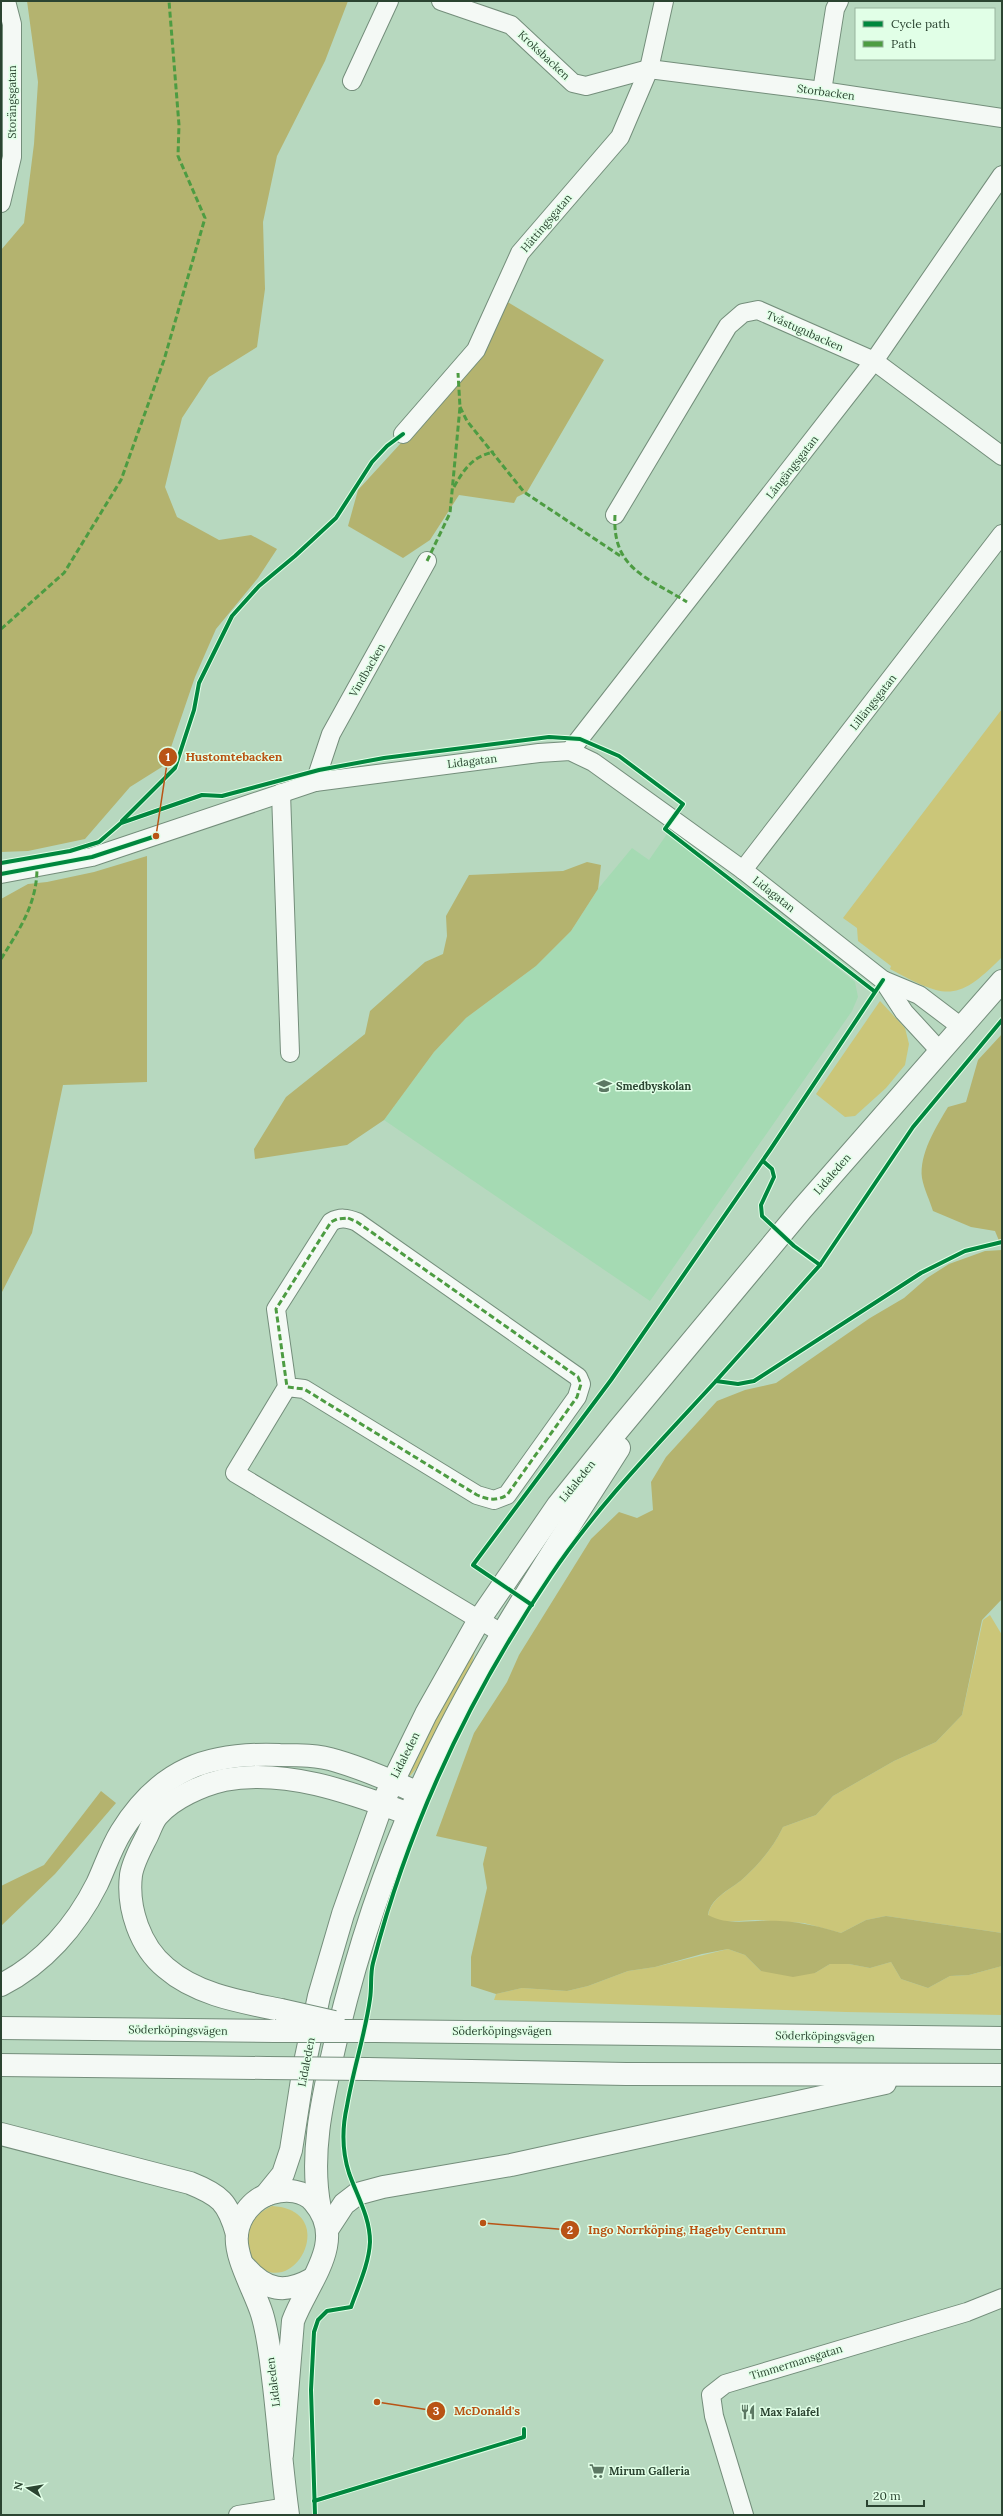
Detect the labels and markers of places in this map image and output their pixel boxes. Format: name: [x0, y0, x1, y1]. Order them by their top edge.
callout: Hustomtebacken: [158, 745, 291, 769]
school or university icon: Smedbyskolan: [595, 1077, 613, 1095]
place label: Smedbyskolan: [616, 1079, 691, 1093]
callout: Ingo Norrköping, Hageby Centrum: [560, 2218, 794, 2242]
callout: McDonald's: [426, 2399, 528, 2423]
restaurant icon: Max Falafel: [739, 2403, 757, 2421]
place label: Max Falafel: [760, 2405, 820, 2419]
supermarket icon: Mirum Galleria: [588, 2462, 606, 2480]
place label: Mirum Galleria: [609, 2464, 690, 2478]

